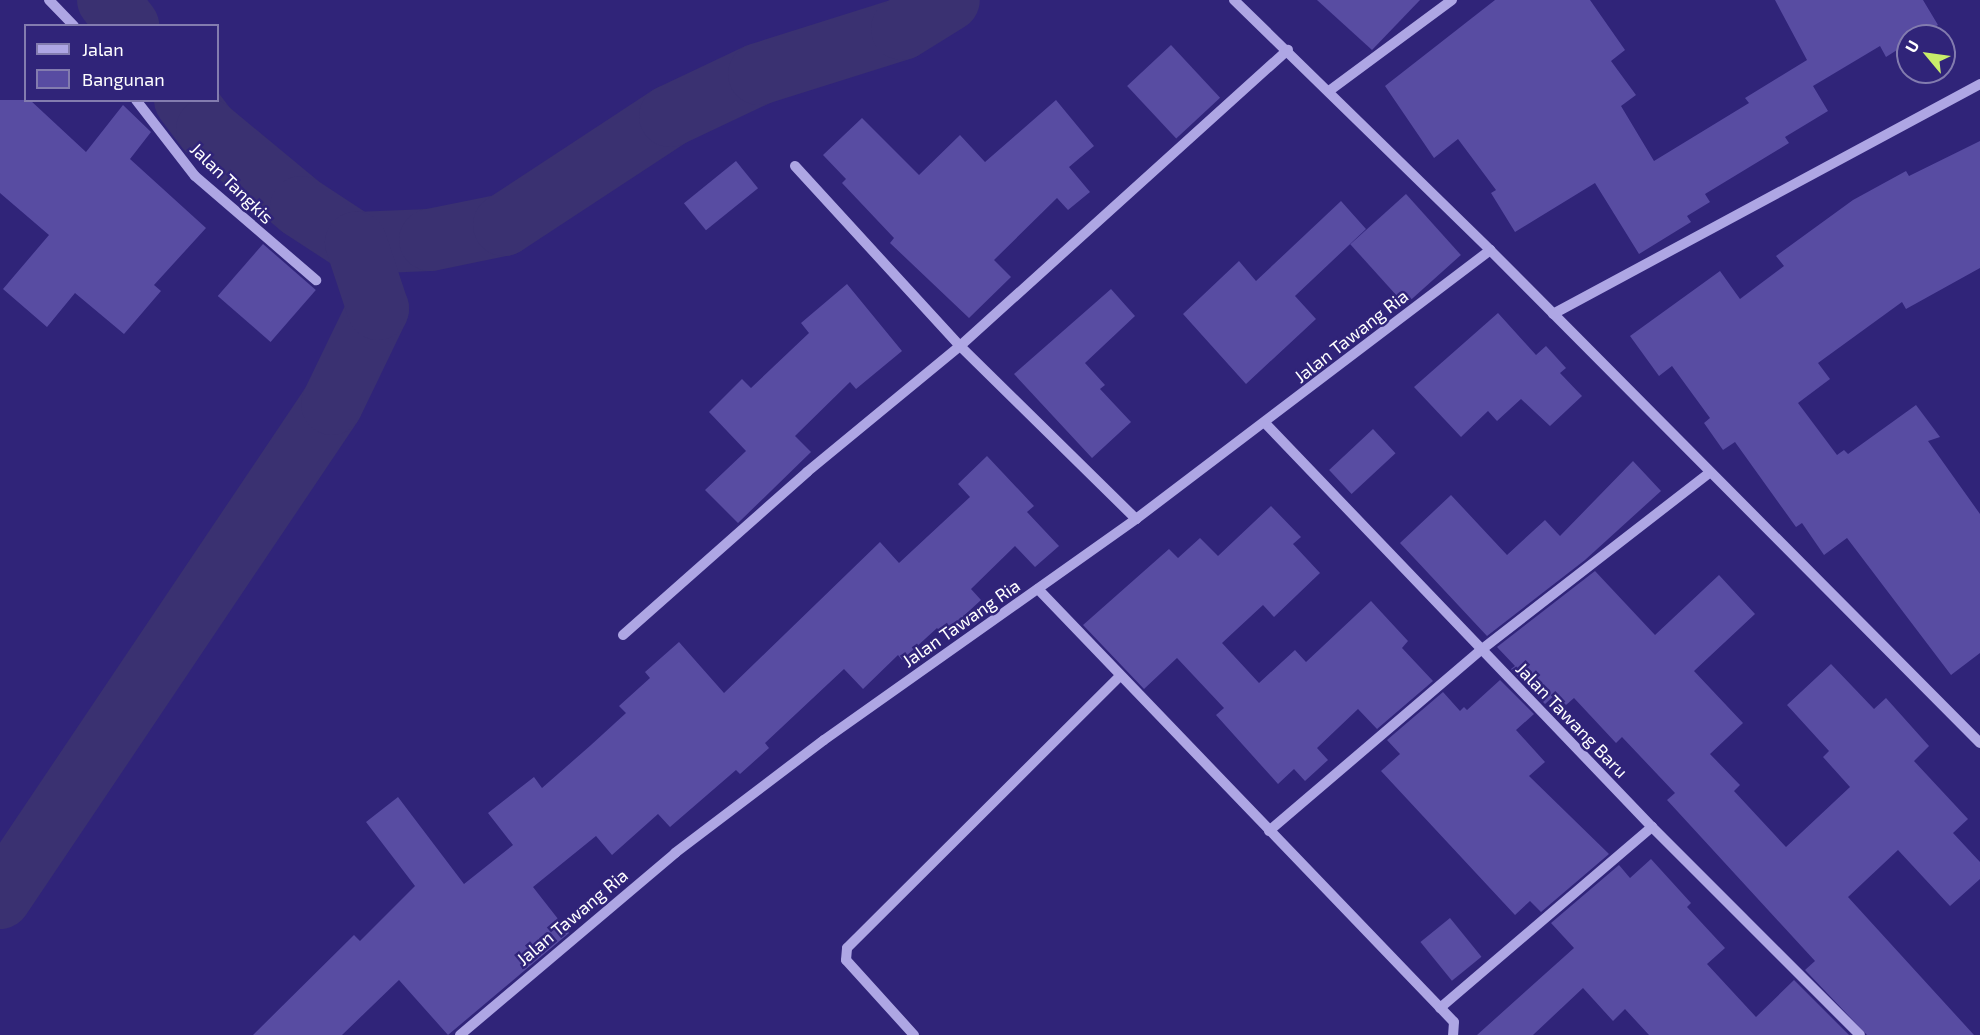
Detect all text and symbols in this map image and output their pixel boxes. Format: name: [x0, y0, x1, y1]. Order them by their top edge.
legend: [24, 24, 219, 102]
north arrow: [1896, 24, 1956, 84]
text: U: [1901, 37, 1923, 55]
text: Jalan: [82, 38, 124, 60]
text: Bangunan: [82, 68, 165, 90]
street label: Jalan Tangkis: [186, 138, 278, 228]
street label: Jalan Tawang Ria: [1290, 285, 1412, 387]
street label: Jalan Tawang Ria: [898, 574, 1024, 672]
street label: Jalan Tawang Baru: [1511, 658, 1633, 782]
street label: Jalan Tawang Ria: [512, 864, 632, 970]

